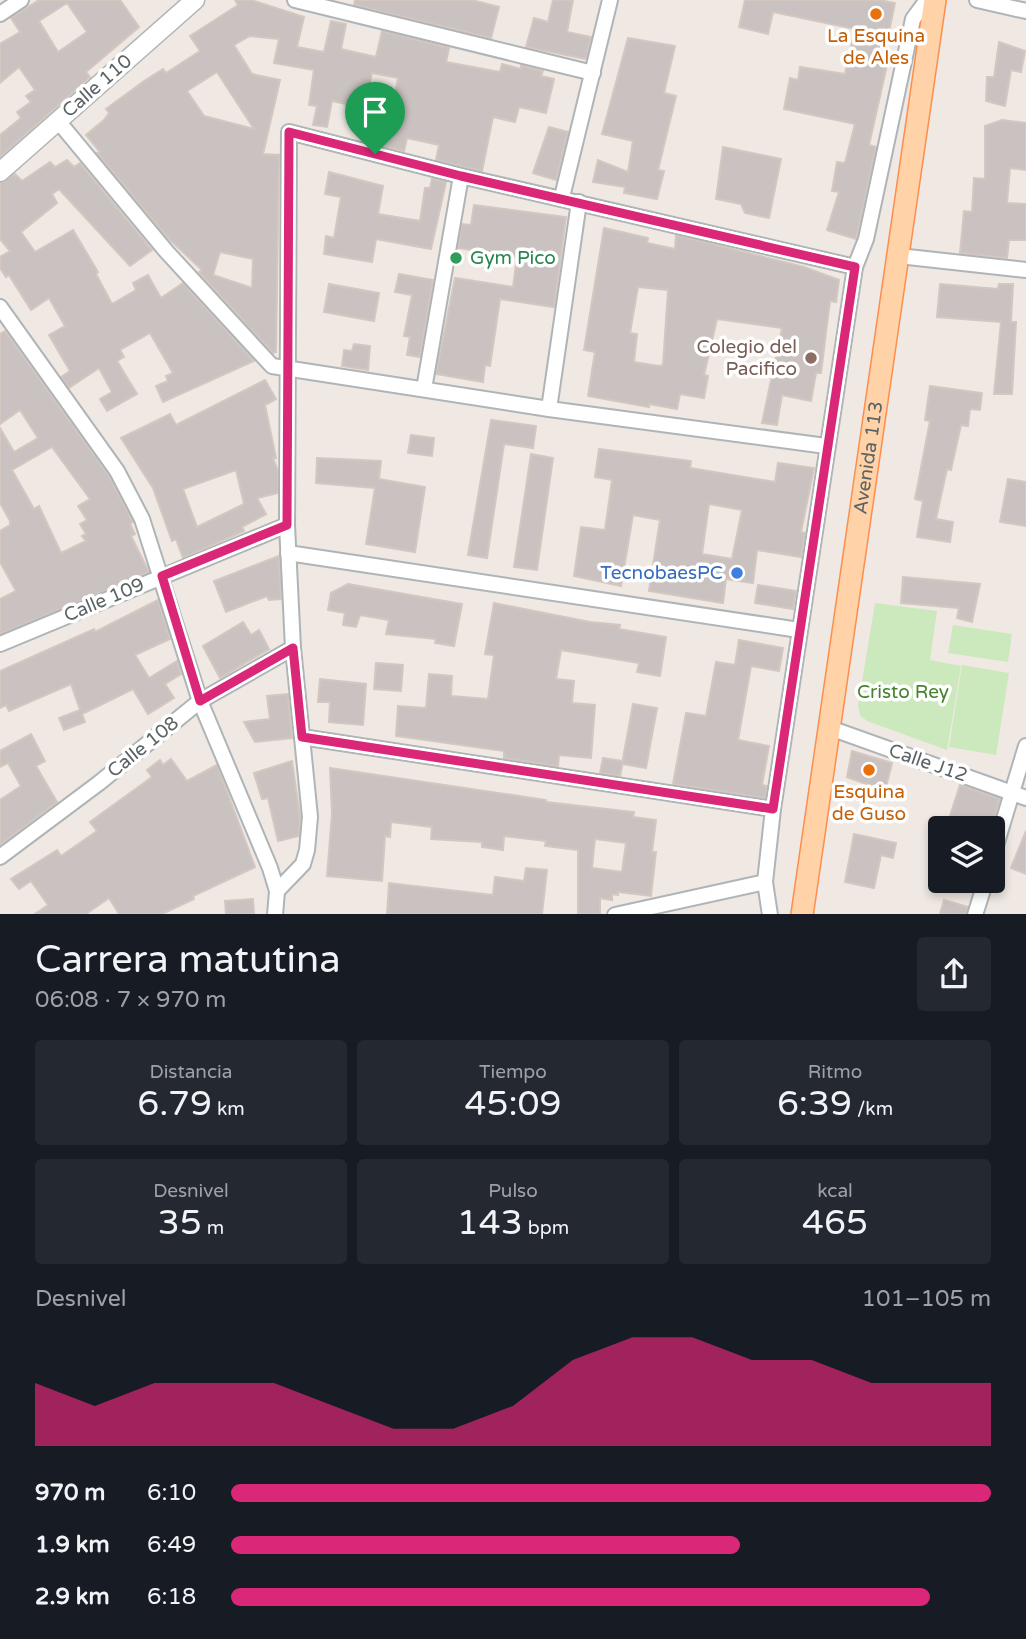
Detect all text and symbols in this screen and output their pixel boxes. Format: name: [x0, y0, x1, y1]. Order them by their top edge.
marker: La Esquina de Ales: [868, 6, 884, 22]
place label: La Esquina de Ales: [827, 25, 925, 69]
street label: Calle 110: [58, 50, 136, 122]
pin: [345, 82, 405, 154]
icon: arrive: [356, 93, 394, 131]
place label: Gym Pico: [470, 247, 556, 269]
marker: Gym Pico: [448, 250, 464, 266]
place label: Colegio del Pacifico: [696, 336, 797, 380]
marker: Colegio del Pacifico: [803, 350, 819, 366]
street label: Avenida 113: [849, 400, 888, 516]
place label: TecnobaesPC: [600, 562, 723, 584]
marker: TecnobaesPC: [729, 565, 745, 581]
street label: Calle 109: [61, 573, 147, 627]
park label: Cristo Rey: [857, 681, 949, 703]
street label: Calle 108: [103, 712, 183, 782]
street label: Calle J12: [886, 739, 970, 787]
marker: Esquina de Guso: [861, 762, 877, 778]
place label: Esquina de Guso: [832, 781, 906, 825]
map controls: [928, 816, 1005, 893]
button: layers: [928, 816, 1005, 893]
text: Carrera matutina: [35, 937, 341, 983]
button: share: [917, 937, 991, 1011]
text: 06:08 · 7 × 970 m: [35, 986, 226, 1014]
text: Distancia: [150, 1061, 232, 1083]
text: Tiempo: [479, 1061, 547, 1083]
text: Ritmo: [808, 1061, 862, 1083]
text: 6.79: [137, 1083, 212, 1125]
text: 45:09: [464, 1083, 562, 1125]
text: 6:39: [777, 1083, 852, 1125]
text: km: [212, 1098, 245, 1120]
text: /km: [852, 1098, 893, 1120]
text: Desnivel: [153, 1180, 229, 1202]
text: Pulso: [488, 1180, 538, 1202]
text: kcal: [817, 1180, 853, 1202]
text: 35: [158, 1202, 202, 1244]
text: 143: [457, 1202, 523, 1244]
text: 465: [802, 1202, 868, 1244]
text: m: [202, 1217, 224, 1239]
text: bpm: [523, 1217, 569, 1239]
text: Desnivel: [35, 1285, 126, 1313]
text: 101–105 m: [862, 1285, 991, 1313]
text: 970 m: [35, 1479, 105, 1507]
text: 6:10: [147, 1479, 196, 1507]
text: 1.9 km: [35, 1531, 110, 1559]
text: 6:49: [147, 1531, 196, 1559]
text: 2.9 km: [35, 1583, 110, 1611]
text: 6:18: [147, 1583, 196, 1611]

